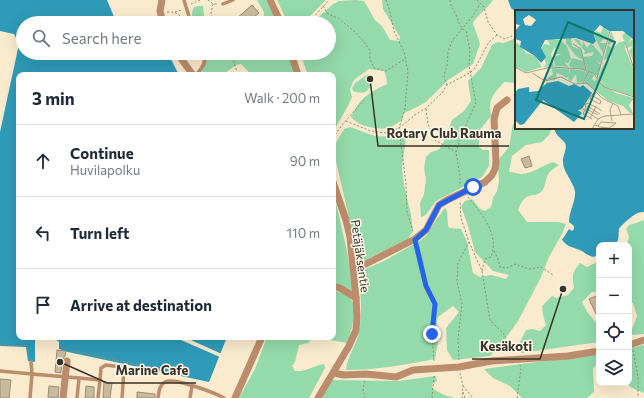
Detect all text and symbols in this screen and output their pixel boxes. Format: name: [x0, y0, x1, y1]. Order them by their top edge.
inset map: [515, 10, 634, 129]
search box: [16, 16, 336, 60]
icon: search: [30, 27, 52, 49]
text: Search here: [62, 29, 141, 47]
text: 3 min: [32, 88, 75, 109]
text: Walk · 200 m: [244, 90, 320, 106]
callout: Rotary Club Rauma: [378, 121, 509, 146]
text: Rotary Club Rauma: [387, 125, 502, 141]
text: Continue: [70, 144, 134, 162]
icon: ahead: [32, 150, 54, 172]
text: 90 m: [290, 153, 320, 169]
text: Huvilapolku: [70, 162, 140, 178]
route start: [464, 178, 482, 196]
street label: Petäjäksentie: [349, 219, 373, 293]
icon: left: [32, 222, 54, 244]
text: Turn left: [70, 224, 129, 242]
text: 110 m: [287, 225, 320, 241]
map controls: [596, 242, 632, 386]
button: +: [596, 242, 632, 278]
button: −: [596, 278, 632, 314]
icon: arrive: [32, 294, 54, 316]
text: Arrive at destination: [70, 296, 212, 314]
button: locate: [596, 314, 632, 350]
route end: [423, 325, 441, 343]
callout: Kesäkoti: [472, 334, 540, 359]
text: Kesäkoti: [480, 338, 532, 354]
button: layers: [596, 350, 632, 386]
callout: Marine Cafe: [107, 358, 196, 383]
text: Marine Cafe: [116, 362, 189, 378]

